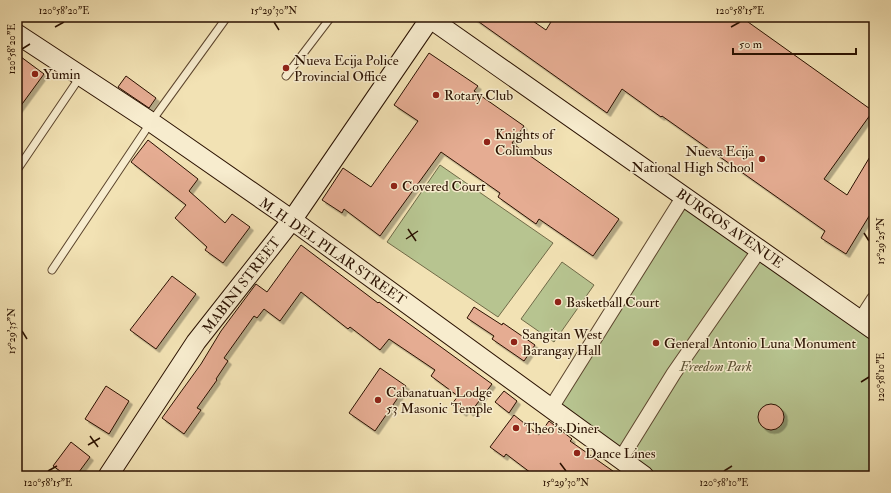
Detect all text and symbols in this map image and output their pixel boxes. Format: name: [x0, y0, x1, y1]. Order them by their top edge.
text: 120°58'20"E: [39, 5, 89, 17]
text: 15°29'30"N: [251, 5, 297, 17]
text: 120°58'15"E: [716, 5, 764, 17]
text: 120°58'20"E: [6, 24, 18, 74]
scale bar: [733, 30, 856, 56]
text: 50 m: [739, 37, 763, 52]
place label: Nueva Ecija Police Provincial Office: [294, 52, 399, 85]
marker: Nueva Ecija Police Provincial Office: [281, 63, 291, 73]
place label: Yumin: [43, 66, 81, 83]
marker: Yumin: [30, 69, 40, 79]
place label: Rotary Club: [444, 87, 513, 105]
marker: Rotary Club: [431, 90, 441, 100]
place label: Knights of Columbus: [495, 126, 556, 159]
marker: Knights of Columbus: [482, 137, 492, 147]
place label: Nueva Ecija National High School: [631, 143, 754, 176]
marker: Nueva Ecija National High School: [757, 154, 767, 164]
place label: Covered Court: [402, 178, 486, 195]
marker: Covered Court: [389, 181, 399, 191]
street label: BURGOS AVENUE: [673, 185, 787, 272]
street label: M. H. DEL PILAR STREET: [256, 194, 410, 309]
text: 15°29'25"N: [875, 217, 887, 264]
street label: MABINI STREET: [199, 233, 285, 337]
place label: Basketball Court: [566, 294, 660, 311]
marker: Basketball Court: [553, 297, 563, 307]
text: 15°29'35"N: [6, 308, 18, 354]
place label: Sangitan West Barangay Hall: [522, 326, 602, 360]
place label: General Antonio Luna Monument: [664, 335, 857, 352]
marker: Sangitan West Barangay Hall: [509, 337, 519, 347]
marker: General Antonio Luna Monument: [651, 338, 661, 348]
text: 120°58'10"E: [875, 352, 887, 402]
park label: Freedom Park: [679, 358, 752, 375]
place label: Cabanatuan Lodge 53 Masonic Temple: [386, 384, 493, 418]
marker: Cabanatuan Lodge 53 Masonic Temple: [373, 395, 383, 405]
place label: Theo's Diner: [524, 420, 600, 437]
marker: Theo's Diner: [511, 423, 521, 433]
place label: Dance Lines: [585, 445, 656, 462]
marker: Dance Lines: [572, 448, 582, 458]
text: 120°58'15"E: [24, 477, 72, 489]
text: 15°29'30"N: [543, 477, 589, 489]
text: 120°58'10"E: [699, 477, 749, 489]

